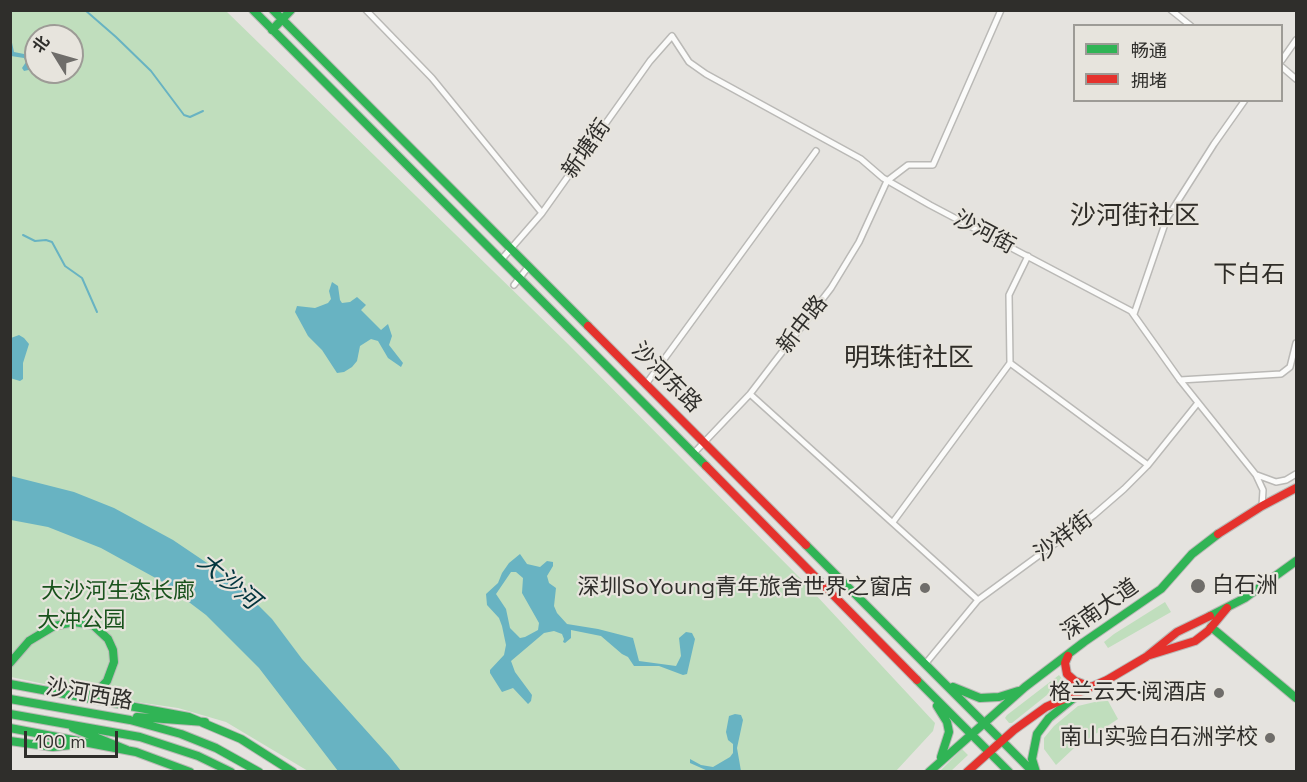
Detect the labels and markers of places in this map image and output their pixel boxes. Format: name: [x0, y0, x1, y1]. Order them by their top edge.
place label: 白石洲: [1212, 573, 1278, 599]
place label: 深圳SoYoung青年旅舍世界之窗店: [578, 575, 913, 601]
marker: 白石洲: [1189, 577, 1207, 595]
marker: 深圳SoYoung青年旅舍世界之窗店: [918, 581, 932, 595]
place label: 格兰云天·阅酒店: [1049, 680, 1207, 706]
marker: 格兰云天·阅酒店: [1212, 686, 1226, 700]
place label: 南山实验白石洲学校: [1060, 725, 1258, 751]
marker: 南山实验白石洲学校: [1263, 731, 1277, 745]

